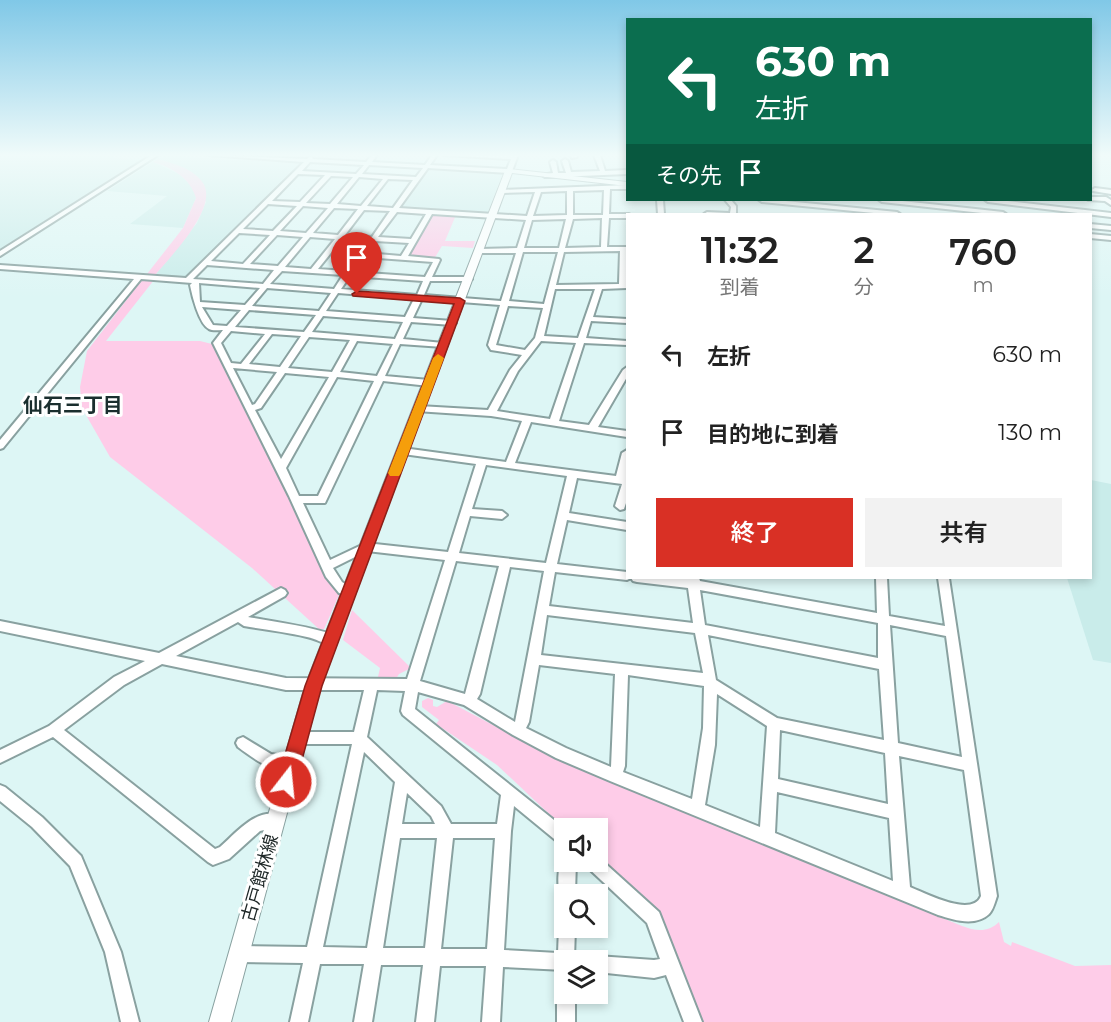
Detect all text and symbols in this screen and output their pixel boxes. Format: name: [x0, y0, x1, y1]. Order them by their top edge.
text: 630 m: [755, 35, 891, 87]
icon: left: [656, 42, 734, 120]
text: 左折: [755, 92, 809, 125]
icon: arrive: [734, 156, 767, 189]
text: その先: [656, 162, 722, 189]
text: 11:32: [701, 228, 779, 272]
text: 2: [854, 228, 874, 272]
text: 760: [949, 230, 1017, 274]
pin: [331, 232, 382, 294]
icon: arrive: [340, 241, 373, 274]
text: m: [973, 273, 994, 297]
text: 到着: [720, 275, 760, 299]
text: 分: [854, 275, 874, 299]
icon: left: [656, 338, 689, 371]
text: 630 m: [993, 341, 1062, 368]
text: 左折: [707, 343, 751, 370]
district label: 仙石三丁目: [23, 393, 123, 417]
icon: arrive: [656, 416, 689, 449]
text: 130 m: [998, 419, 1062, 446]
text: 目的地に到着: [707, 421, 839, 448]
button: 終了: [656, 498, 853, 567]
button: 共有: [865, 498, 1062, 567]
position arrow: [254, 750, 318, 814]
map controls: [554, 818, 608, 1004]
button: sound: [554, 818, 608, 872]
street label: 古戸館林線: [237, 832, 283, 924]
button: search: [554, 884, 608, 938]
button: layers: [554, 950, 608, 1004]

